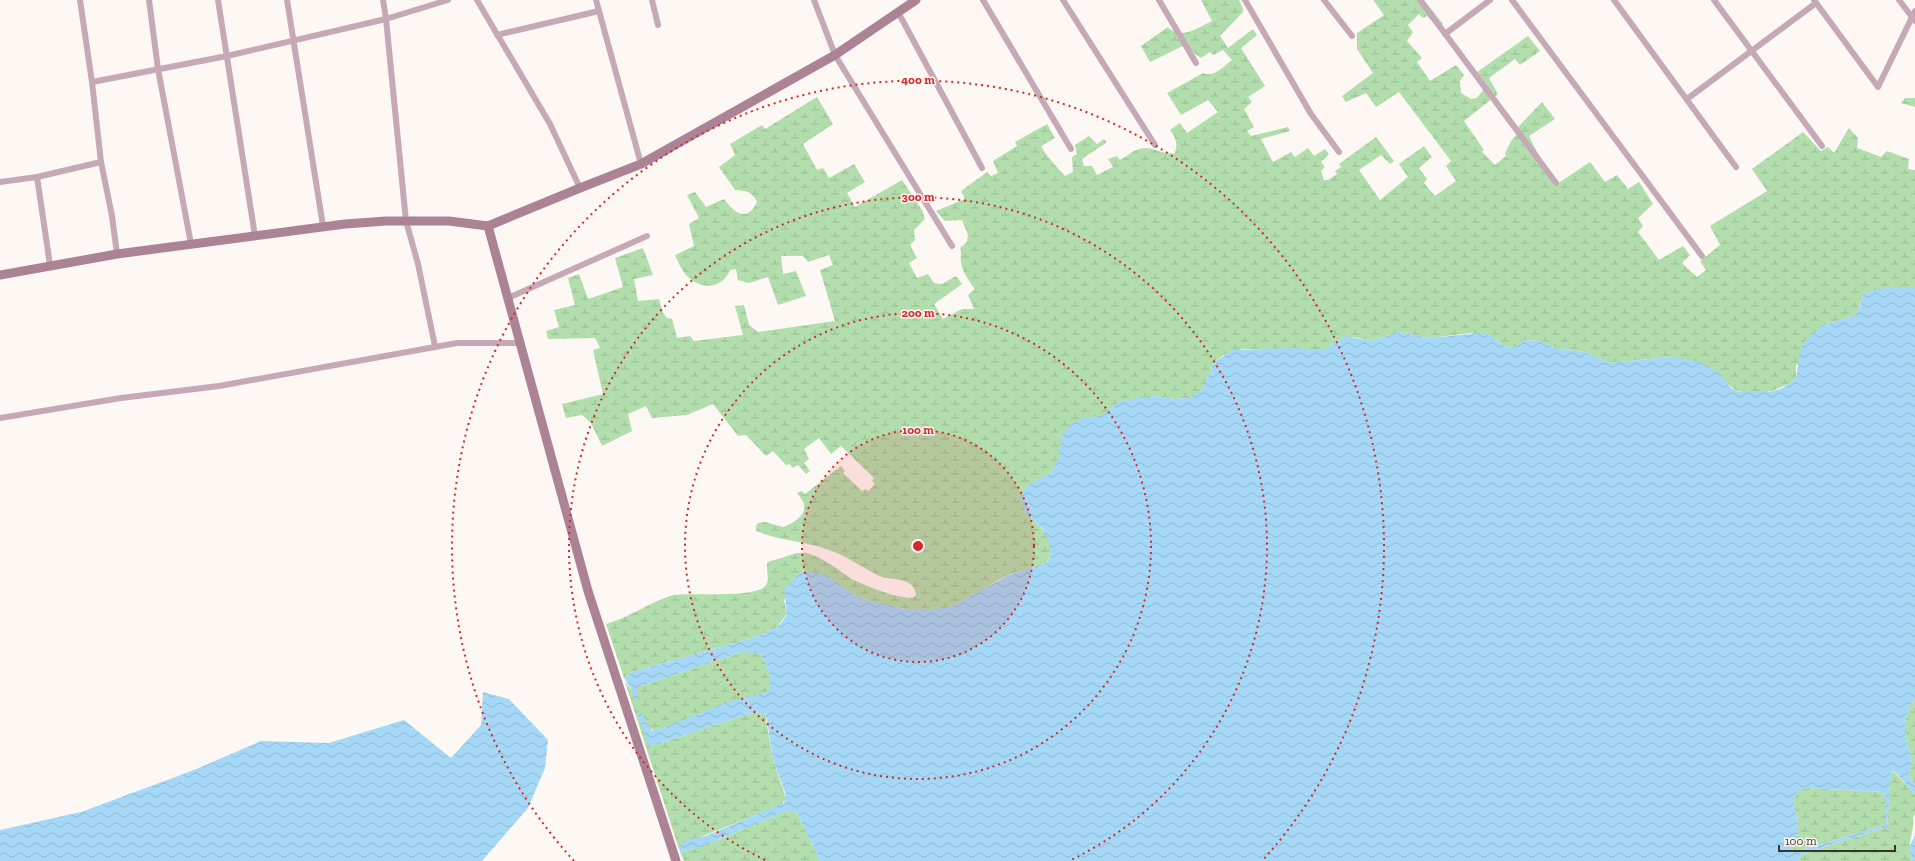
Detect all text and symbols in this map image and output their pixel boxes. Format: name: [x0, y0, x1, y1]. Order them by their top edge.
text: 400 m: [901, 73, 935, 87]
text: 300 m: [902, 190, 935, 204]
text: 200 m: [901, 306, 935, 320]
text: 100 m: [902, 423, 934, 437]
centre of rings: [911, 539, 925, 553]
scale bar: [1779, 827, 1895, 853]
text: 100 m: [1785, 834, 1817, 848]

